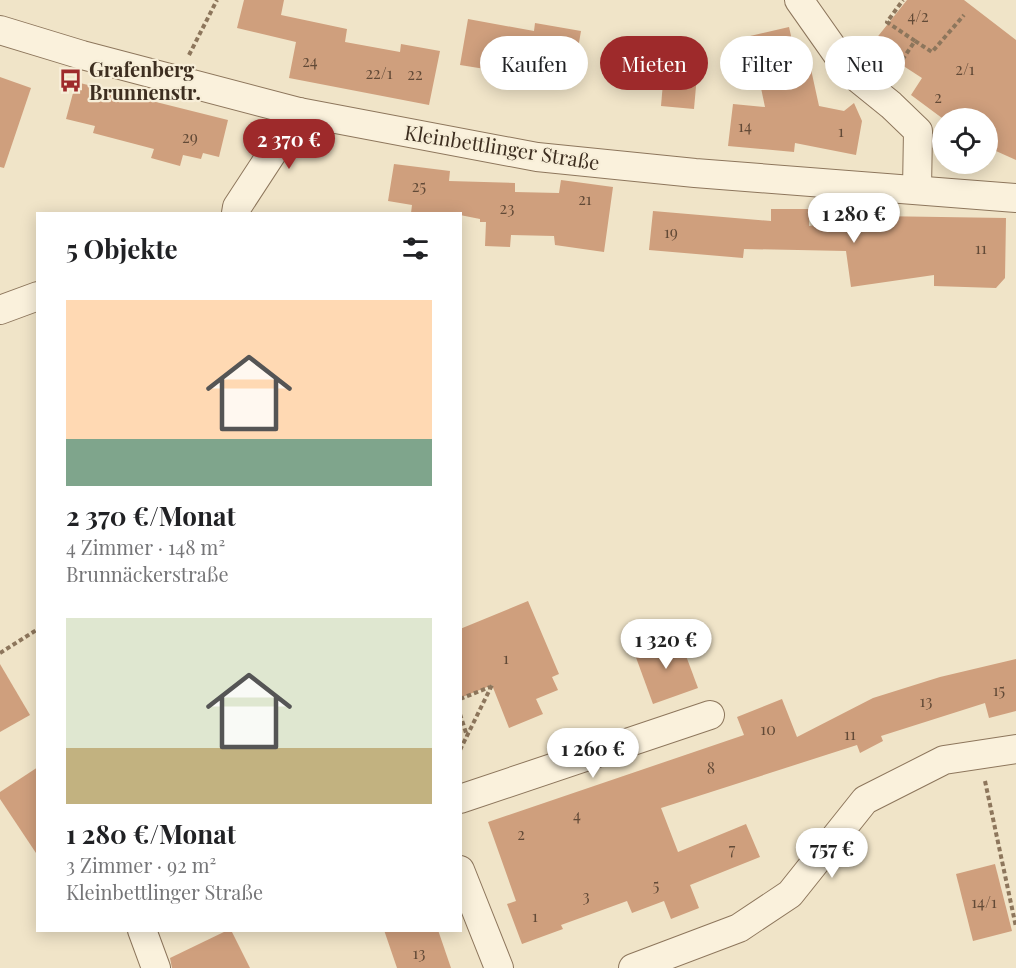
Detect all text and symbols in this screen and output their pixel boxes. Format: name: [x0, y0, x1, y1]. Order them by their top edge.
house number: 4/2: [907, 5, 929, 26]
chip: Kaufen: [480, 36, 588, 90]
chip: Mieten: [600, 36, 708, 90]
chip: Filter: [720, 36, 813, 90]
chip: Neu: [825, 36, 905, 90]
house number: 24: [302, 50, 318, 71]
place label: Grafenberg Brunnenstr.: [89, 55, 201, 105]
house number: 2/1: [955, 58, 975, 79]
house number: 22/1: [365, 62, 393, 83]
house number: 22: [407, 63, 423, 84]
bus stop icon: Grafenberg Brunnenstr.: [58, 68, 84, 94]
house number: 2: [934, 86, 942, 107]
map controls: [932, 108, 998, 174]
button: locate: [932, 108, 998, 174]
house number: 14: [738, 115, 752, 136]
street label: Kleinbettlinger Straße: [403, 118, 602, 175]
pin: 2 370 €: [234, 119, 344, 170]
house number: 1: [838, 120, 844, 141]
text: 2 370 €: [257, 125, 321, 152]
house number: 29: [182, 126, 198, 147]
house number: 25: [412, 175, 426, 196]
house number: 21: [578, 188, 592, 209]
pin: 1 280 €: [799, 193, 909, 244]
house number: 23: [500, 197, 514, 218]
text: 1 280 €: [822, 199, 886, 226]
house number: 19: [664, 221, 678, 242]
text: 5 Objekte: [66, 231, 178, 266]
icon: filters: [399, 232, 432, 265]
house number: 11: [975, 237, 987, 258]
icon: home: [195, 339, 303, 447]
text: 2 370 €/Monat: [66, 498, 236, 533]
text: 4 Zimmer · 148 m²: [66, 533, 225, 560]
text: Brunnäckerstraße: [66, 560, 229, 587]
pin: 1 320 €: [611, 619, 721, 670]
text: 1 320 €: [635, 625, 697, 652]
house number: 1: [503, 647, 509, 668]
icon: home: [195, 657, 303, 765]
house number: 15: [993, 679, 1005, 700]
house number: 13: [920, 690, 932, 711]
house number: 10: [760, 718, 776, 739]
house number: 11: [844, 723, 856, 744]
pin: 1 260 €: [538, 728, 648, 779]
text: 1 260 €: [561, 734, 625, 761]
house number: 8: [707, 757, 715, 778]
house number: 4: [573, 804, 581, 825]
text: 1 280 €/Monat: [66, 816, 236, 851]
house number: 2: [517, 823, 525, 844]
pin: 757 €: [790, 828, 874, 879]
text: 757 €: [810, 834, 854, 861]
house number: 7: [729, 838, 736, 859]
text: 3 Zimmer · 92 m²: [66, 851, 216, 878]
house number: 5: [653, 874, 659, 895]
text: Kleinbettlinger Straße: [66, 878, 263, 905]
house number: 3: [582, 885, 590, 906]
house number: 14/1: [971, 891, 997, 912]
house number: 1: [532, 905, 538, 926]
house number: 13: [413, 942, 425, 963]

